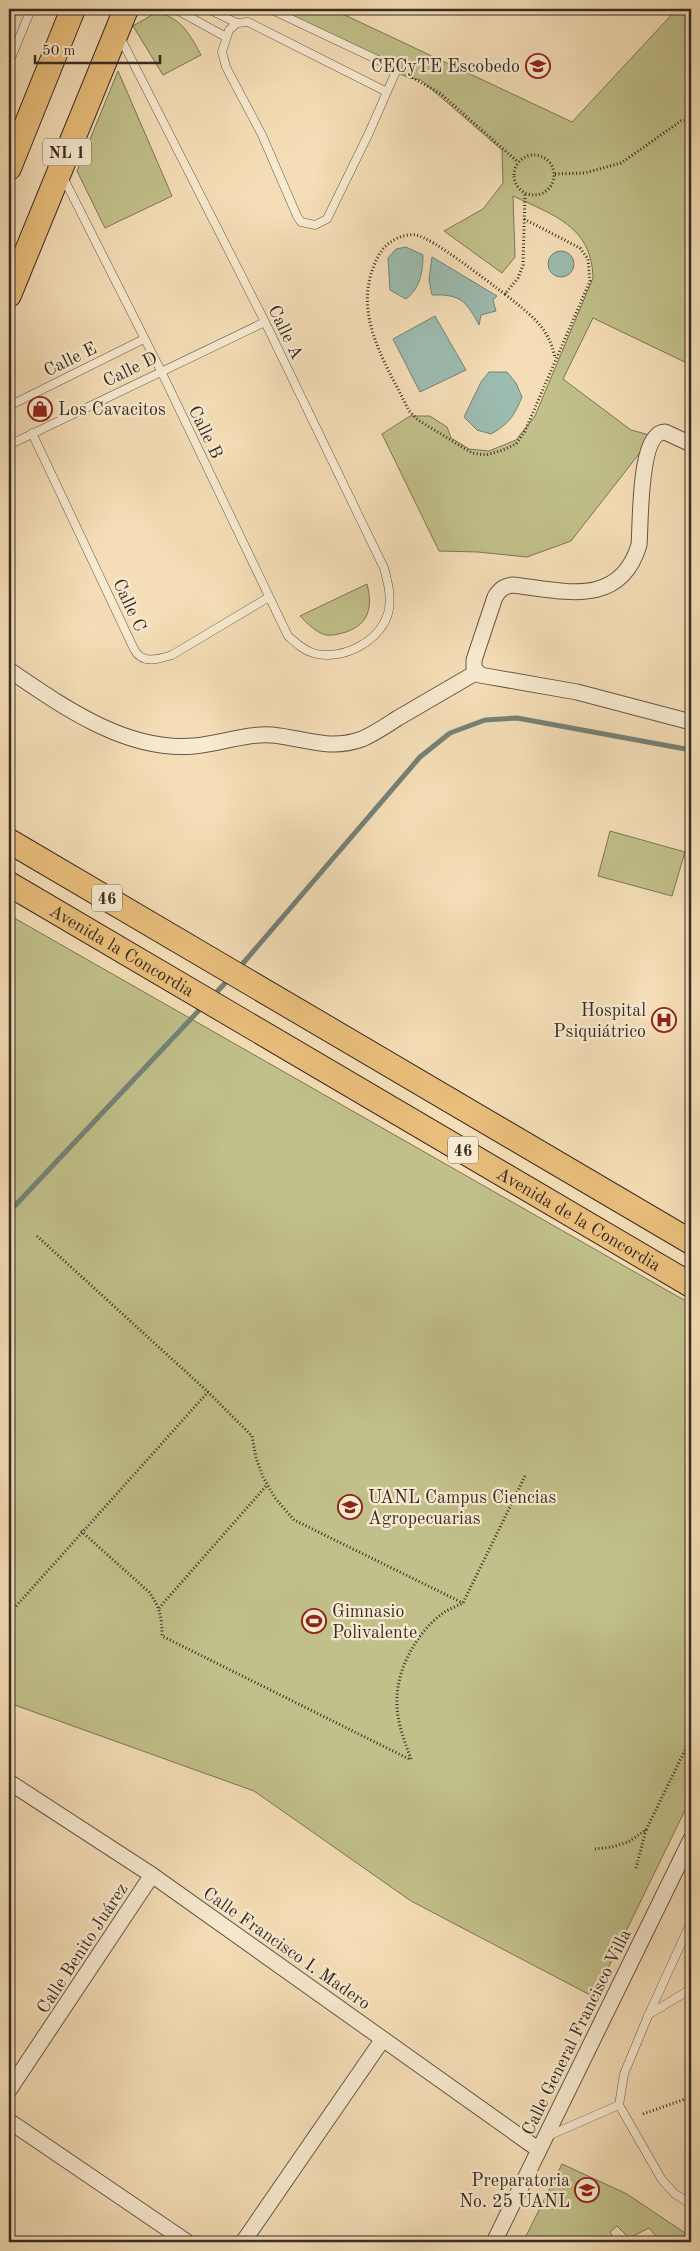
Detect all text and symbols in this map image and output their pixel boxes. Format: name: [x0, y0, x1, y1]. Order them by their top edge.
scale bar: [35, 32, 160, 64]
text: 50 m: [42, 44, 76, 59]
school or university icon: CECyTE Escobedo: [525, 53, 551, 79]
place label: CECyTE Escobedo: [371, 58, 520, 76]
road number: NL 1: [43, 138, 91, 166]
street label: Calle A: [264, 303, 306, 363]
street label: Calle E: [41, 339, 100, 380]
street label: Calle D: [100, 349, 160, 391]
shop icon: Los Cavacitos: [27, 396, 53, 422]
place label: Los Cavacitos: [58, 401, 166, 419]
street label: Calle B: [185, 403, 226, 462]
street label: Calle C: [109, 576, 149, 635]
road number: 46: [92, 884, 122, 911]
street label: Avenida la Concordia: [46, 902, 197, 1001]
place label: Hospital Psiquiátrico: [553, 1002, 646, 1041]
hospital icon: Hospital Psiquiátrico: [651, 1007, 677, 1033]
road number: 46: [448, 1136, 478, 1164]
street label: Avenida de la Concordia: [493, 1165, 664, 1275]
place label: UANL Campus Ciencias Agropecuarias: [368, 1489, 557, 1528]
school or university icon: UANL Campus Ciencias Agropecuarias: [337, 1494, 363, 1520]
place label: Gimnasio Polivalente: [332, 1603, 417, 1642]
sports icon: Gimnasio Polivalente: [301, 1608, 327, 1634]
street label: Calle Benito Juárez: [34, 1880, 132, 2017]
street label: Calle Francisco I. Madero: [200, 1884, 373, 2013]
street label: Calle General Francisco Villa: [519, 1927, 635, 2138]
place label: Preparatoria No. 25 UANL: [459, 2172, 570, 2211]
school or university icon: Preparatoria No. 25 UANL: [574, 2177, 600, 2203]

